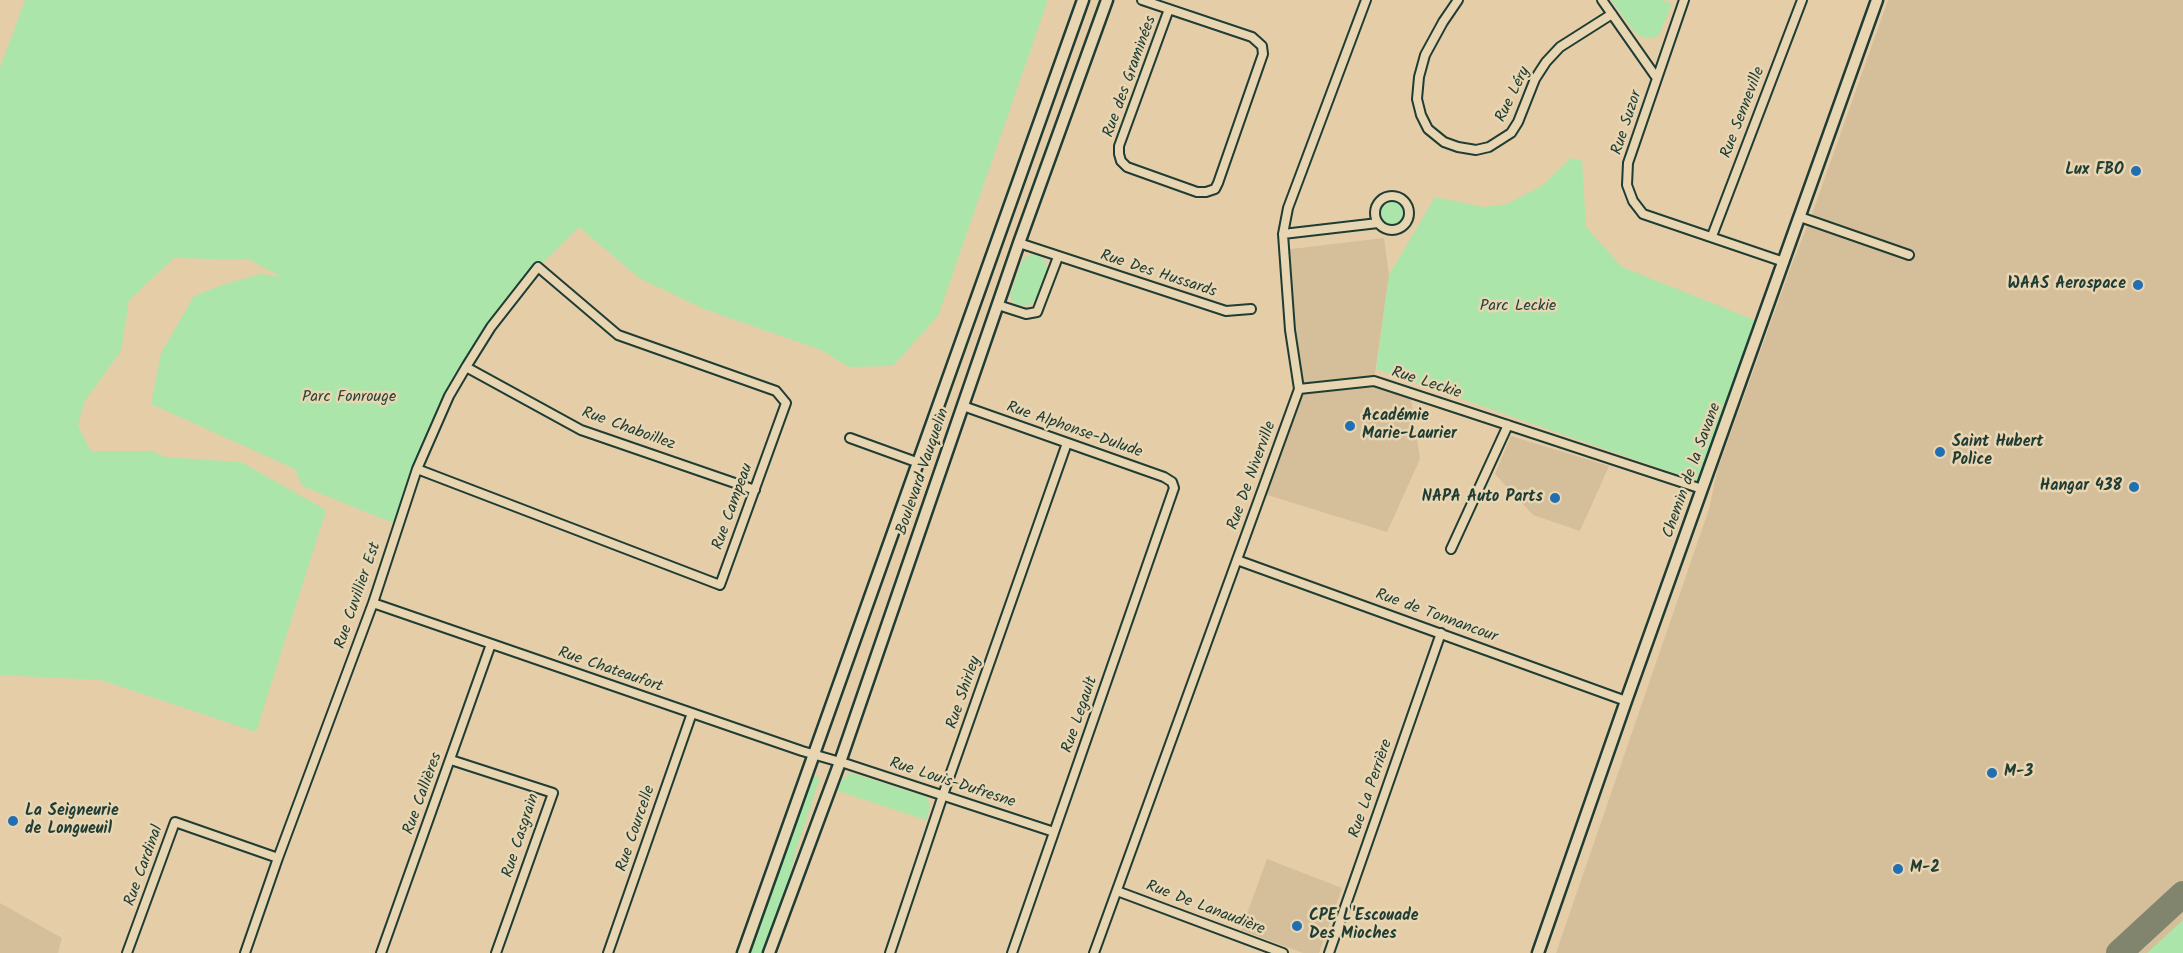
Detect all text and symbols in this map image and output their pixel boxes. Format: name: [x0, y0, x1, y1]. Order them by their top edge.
street label: Rue des Graminées: [1100, 14, 1162, 140]
street label: Rue Léry: [1492, 64, 1536, 126]
street label: Rue Senneville: [1718, 65, 1770, 161]
street label: Rue Suzor: [1609, 88, 1647, 158]
place label: Lux FBO: [2065, 161, 2124, 181]
marker: Lux FBO: [2129, 164, 2143, 178]
street label: Rue Des Hussards: [1097, 247, 1219, 303]
place label: WAAS Aerospace: [2007, 275, 2126, 295]
marker: WAAS Aerospace: [2131, 278, 2145, 292]
park label: Parc Leckie: [1480, 297, 1556, 317]
street label: Rue Leckie: [1389, 364, 1463, 404]
park label: Parc Fonrouge: [302, 388, 396, 408]
street label: Rue Alphonse-Dulude: [1004, 399, 1144, 463]
street label: Chemin de la Savane: [1660, 401, 1726, 541]
street label: Rue Chaboillez: [579, 404, 677, 456]
street label: Boulevard Vauquelin: [893, 406, 955, 538]
place label: Académie Marie-Laurier: [1362, 407, 1457, 445]
street label: Rue De Niverville: [1224, 419, 1282, 533]
marker: Académie Marie-Laurier: [1343, 419, 1357, 433]
place label: Saint Hubert Police: [1952, 433, 2043, 471]
marker: Saint Hubert Police: [1933, 445, 1947, 459]
street label: Rue Campeau: [709, 461, 759, 553]
place label: Hangar 438: [2040, 477, 2122, 497]
marker: Hangar 438: [2127, 480, 2141, 494]
place label: NAPA Auto Parts: [1422, 488, 1543, 508]
marker: NAPA Auto Parts: [1548, 491, 1562, 505]
street label: Rue Cuvillier Est: [332, 540, 386, 652]
street label: Rue de Tonnancour: [1372, 586, 1500, 648]
street label: Rue Chateaufort: [555, 644, 665, 698]
street label: Rue Shirley: [944, 654, 986, 732]
street label: Rue Legault: [1059, 674, 1103, 756]
street label: Rue La Perrière: [1346, 737, 1398, 841]
street label: Rue Callières: [400, 750, 448, 838]
street label: Rue Louis-Dufresne: [887, 755, 1017, 813]
place label: M-3: [2004, 763, 2033, 783]
marker: M-3: [1985, 766, 1999, 780]
street label: Rue Courcelle: [613, 783, 661, 875]
street label: Rue Casgrain: [499, 792, 545, 880]
place label: La Seigneurie de Longueuil: [25, 802, 119, 840]
marker: La Seigneurie de Longueuil: [6, 814, 20, 828]
street label: Rue Cardinal: [121, 823, 169, 909]
place label: M-2: [1910, 859, 1940, 879]
marker: M-2: [1891, 862, 1905, 876]
street label: Rue De Lanaudière: [1143, 877, 1267, 941]
place label: CPE L'Escouade Des Mioches: [1309, 907, 1419, 945]
marker: CPE L'Escouade Des Mioches: [1290, 919, 1304, 933]

